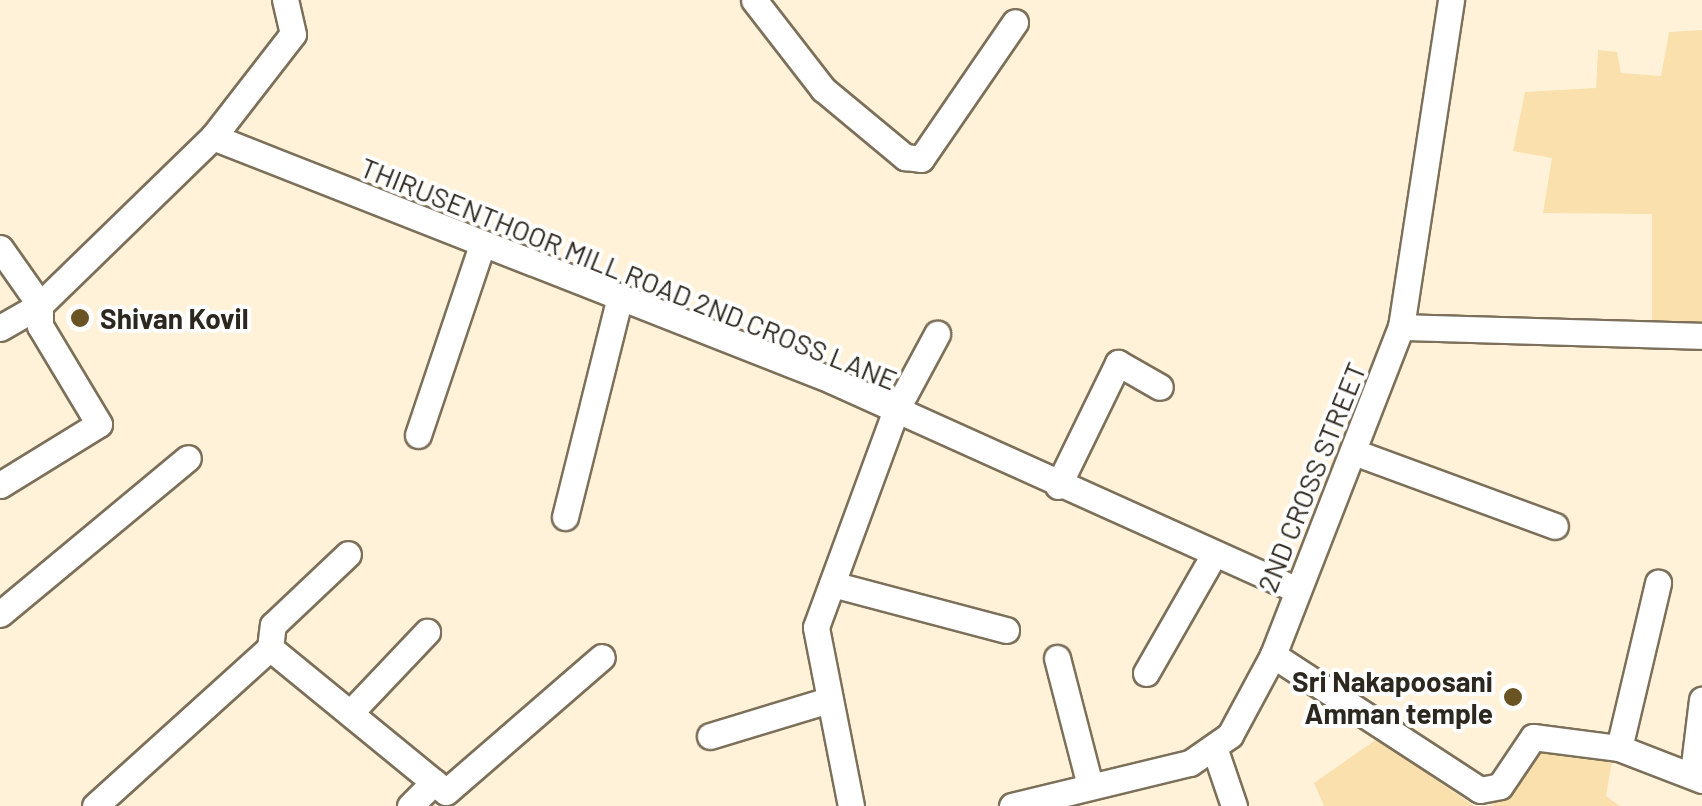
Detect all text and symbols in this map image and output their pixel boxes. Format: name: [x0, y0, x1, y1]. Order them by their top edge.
street label: THIRUSENTHOOR MILL ROAD 2ND CROSS LANE: [356, 150, 902, 396]
place label: Shivan Kovil: [100, 301, 248, 335]
marker: Shivan Kovil: [69, 307, 91, 329]
street label: 2ND CROSS STREET: [1250, 357, 1372, 597]
place label: Sri Nakapoosani Amman temple: [1292, 664, 1493, 730]
marker: Sri Nakapoosani Amman temple: [1502, 686, 1524, 708]

